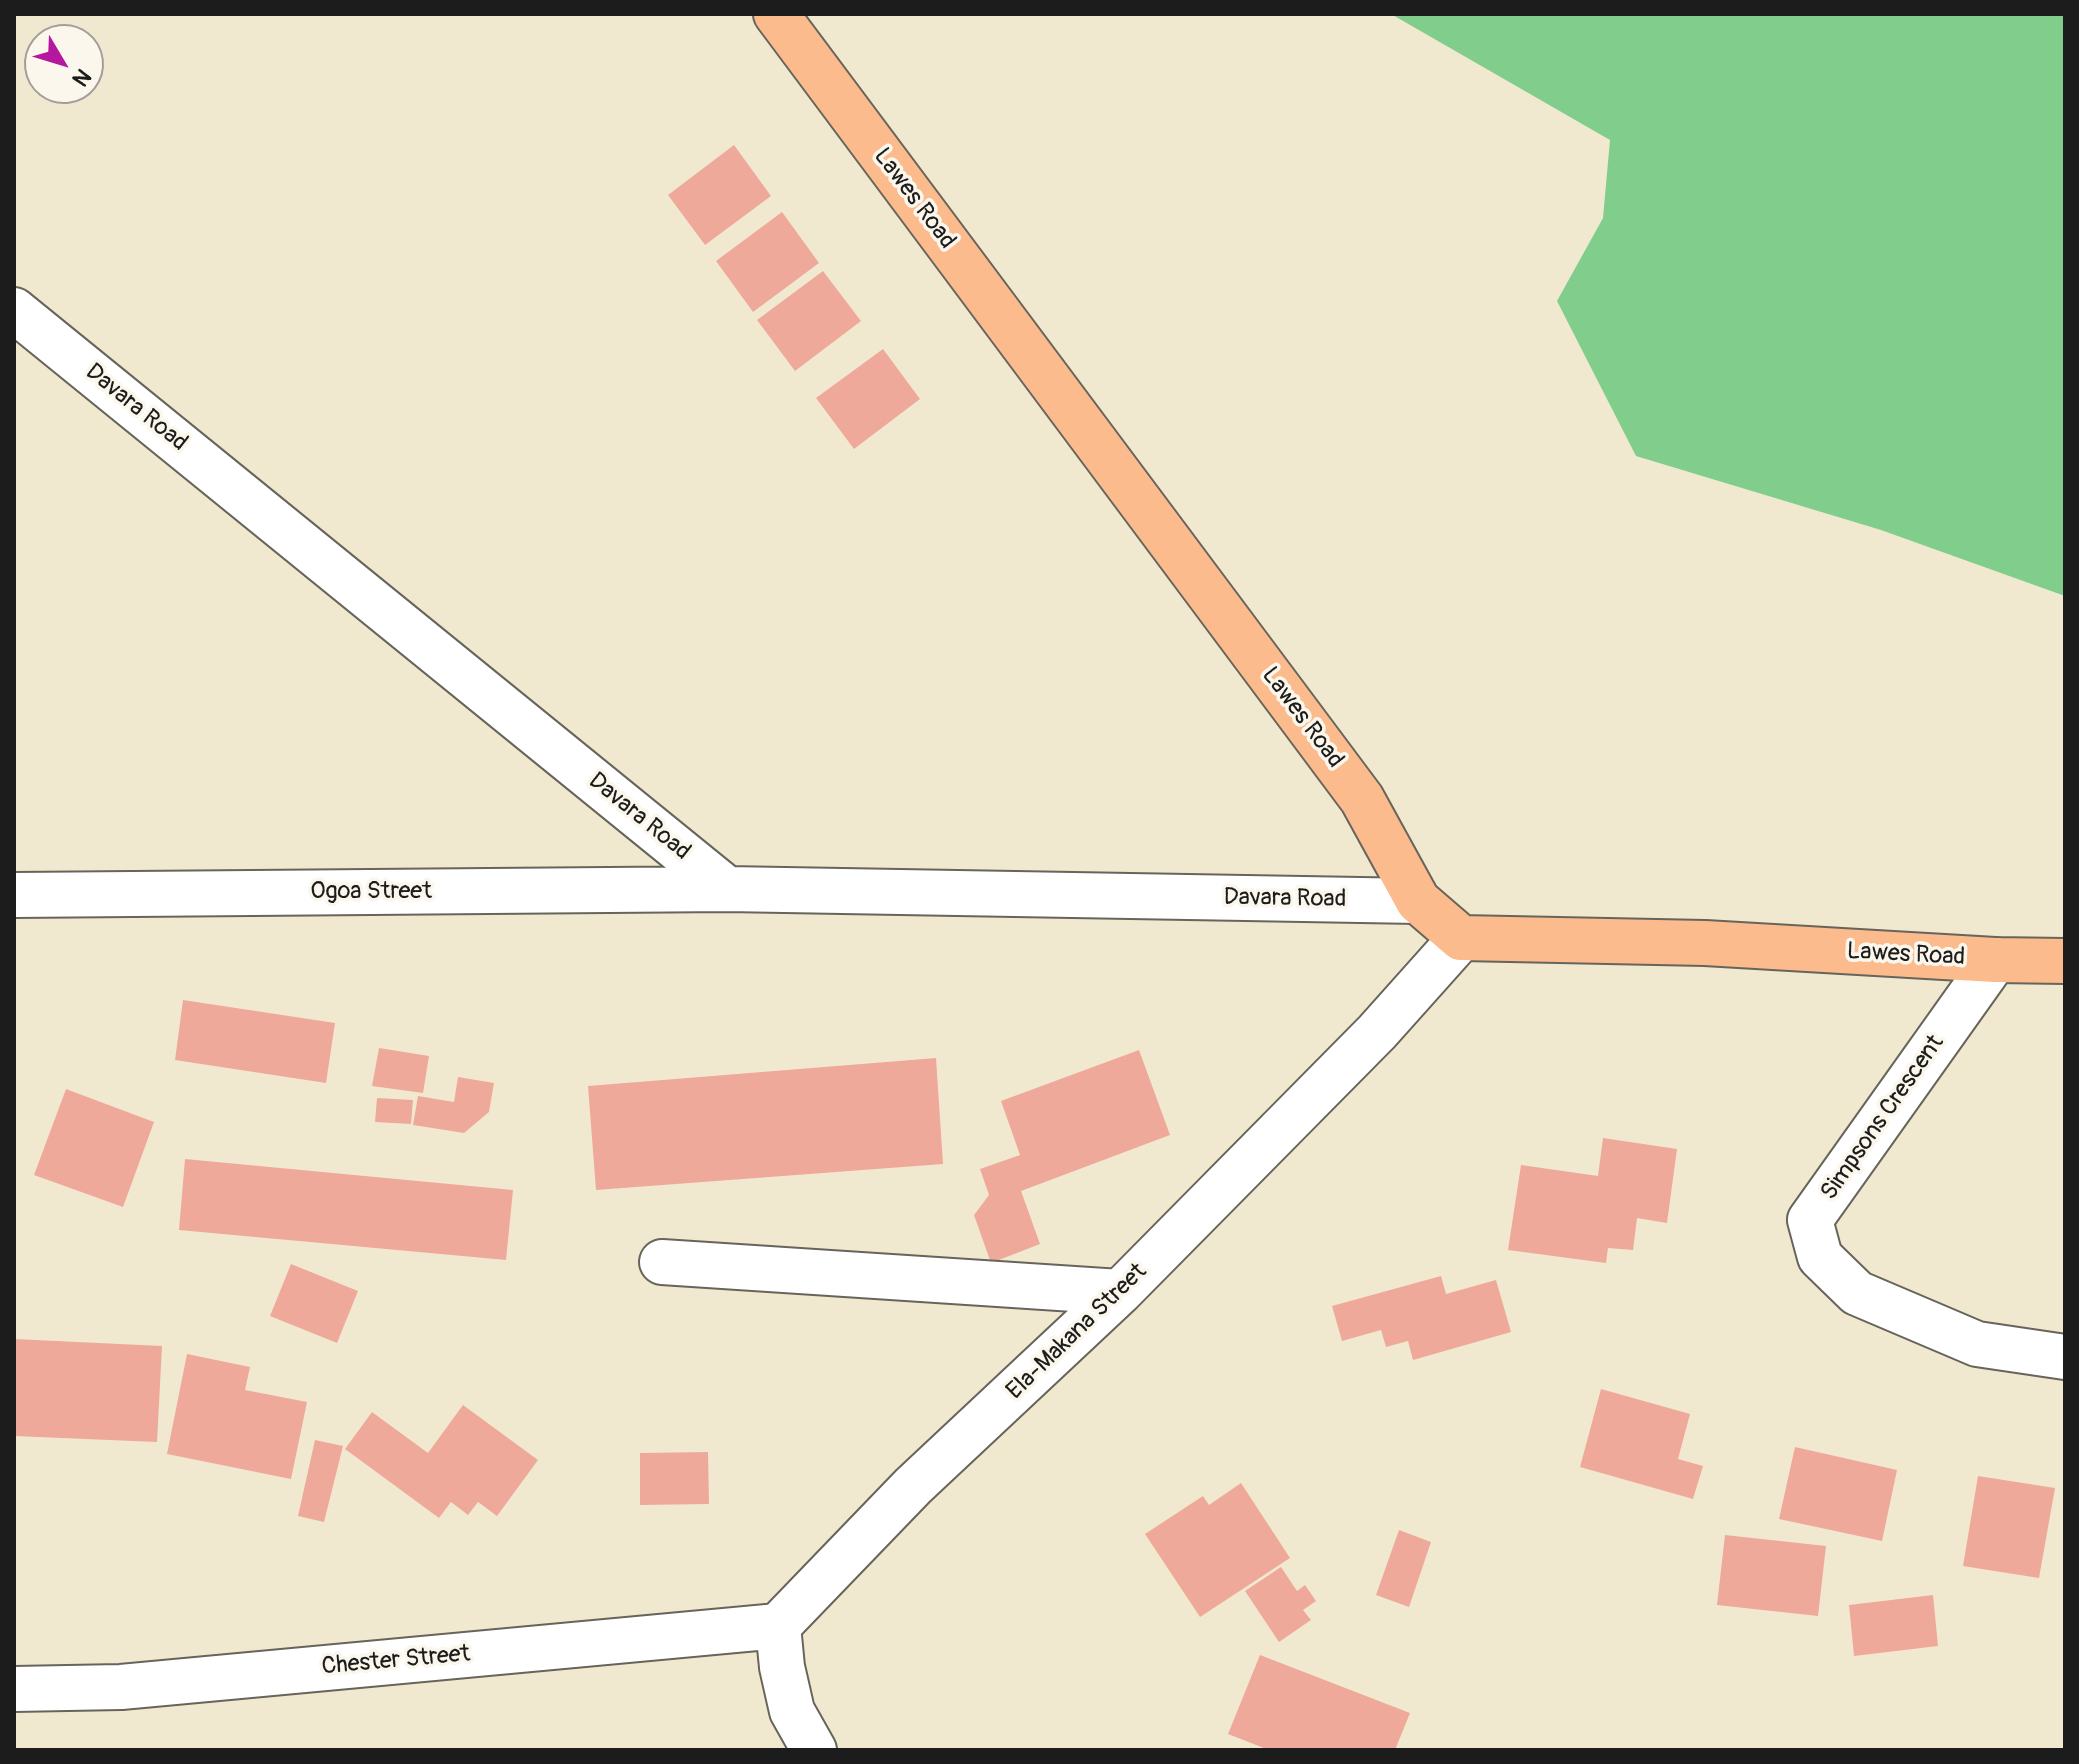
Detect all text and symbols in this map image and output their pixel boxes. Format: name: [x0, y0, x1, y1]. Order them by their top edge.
north arrow: [24, 24, 104, 104]
text: N: [66, 63, 97, 92]
street label: Lawes Road: [867, 143, 961, 255]
street label: Davara Road: [79, 358, 193, 458]
street label: Lawes Road: [1255, 662, 1349, 774]
street label: Davara Road: [582, 767, 696, 867]
street label: Ogoa Street: [310, 878, 432, 906]
street label: Davara Road: [1223, 884, 1347, 914]
street label: Lawes Road: [1846, 938, 1966, 972]
street label: Simpsons Crescent: [1815, 1030, 1951, 1206]
street label: Ela-Makana Street: [1001, 1258, 1153, 1406]
street label: Chester Street: [321, 1640, 471, 1682]

